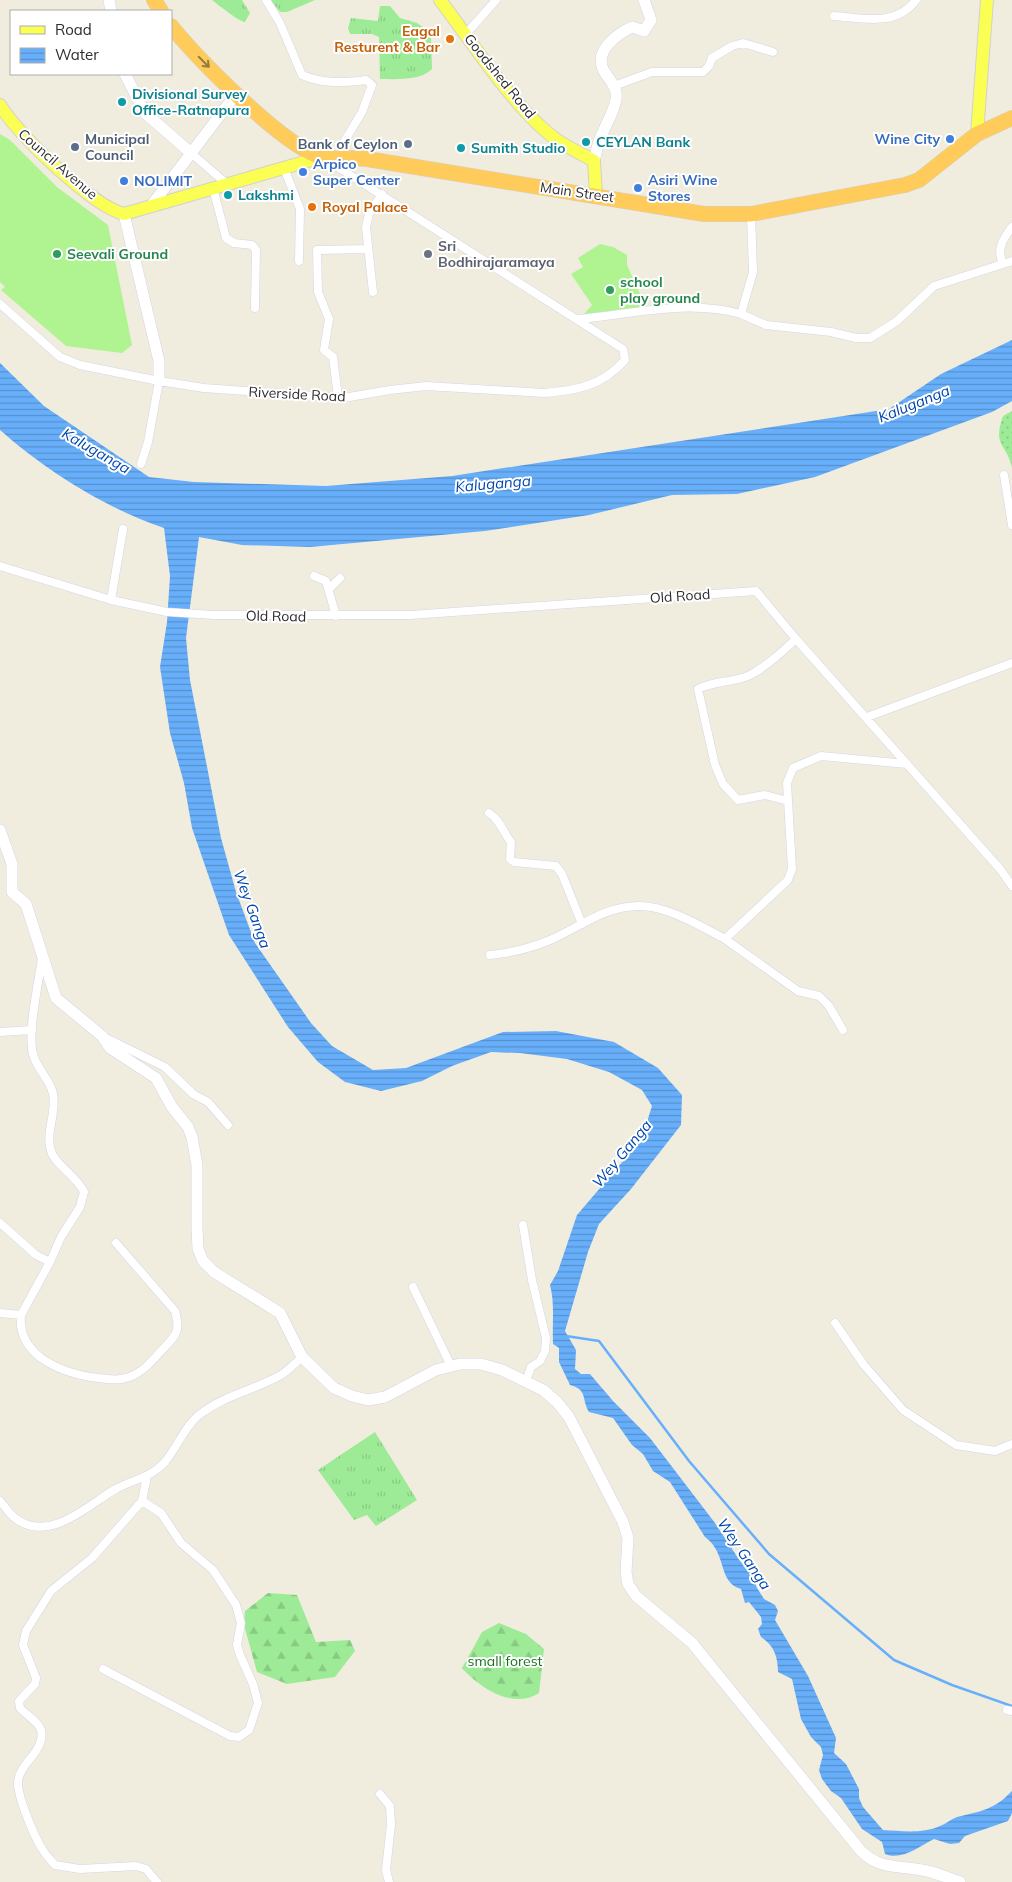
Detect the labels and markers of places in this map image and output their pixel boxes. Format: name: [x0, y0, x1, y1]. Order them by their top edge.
place label: Eagal Resturent & Bar: [334, 22, 440, 56]
marker: Eagal Resturent & Bar: [444, 33, 456, 45]
place label: Divisional Survey Office-Ratnapura: [132, 85, 250, 119]
marker: Divisional Survey Office-Ratnapura: [116, 96, 128, 108]
place label: Municipal Council: [85, 130, 149, 164]
place label: Wine City: [874, 130, 940, 148]
place label: CEYLAN Bank: [596, 133, 690, 151]
marker: Wine City: [944, 133, 956, 145]
place label: Bank of Ceylon: [298, 135, 398, 153]
marker: CEYLAN Bank: [580, 136, 592, 148]
marker: Bank of Ceylon: [402, 138, 414, 150]
place label: Sumith Studio: [471, 139, 565, 157]
marker: Municipal Council: [69, 141, 81, 153]
marker: Sumith Studio: [455, 142, 467, 154]
place label: Arpico Super Center: [313, 155, 400, 189]
marker: Arpico Super Center: [297, 166, 309, 178]
place label: Asiri Wine Stores: [648, 171, 718, 205]
place label: NOLIMIT: [134, 172, 193, 190]
marker: NOLIMIT: [118, 175, 130, 187]
marker: Asiri Wine Stores: [632, 182, 644, 194]
place label: Lakshmi: [238, 186, 294, 204]
marker: Lakshmi: [222, 189, 234, 201]
place label: Royal Palace: [322, 198, 408, 216]
marker: Royal Palace: [306, 201, 318, 213]
place label: Sri Bodhirajaramaya: [438, 237, 555, 271]
place label: Seevali Ground: [67, 245, 168, 263]
marker: Seevali Ground: [51, 248, 63, 260]
marker: Sri Bodhirajaramaya: [422, 248, 434, 260]
place label: school play ground: [620, 273, 700, 307]
marker: school play ground: [604, 284, 616, 296]

